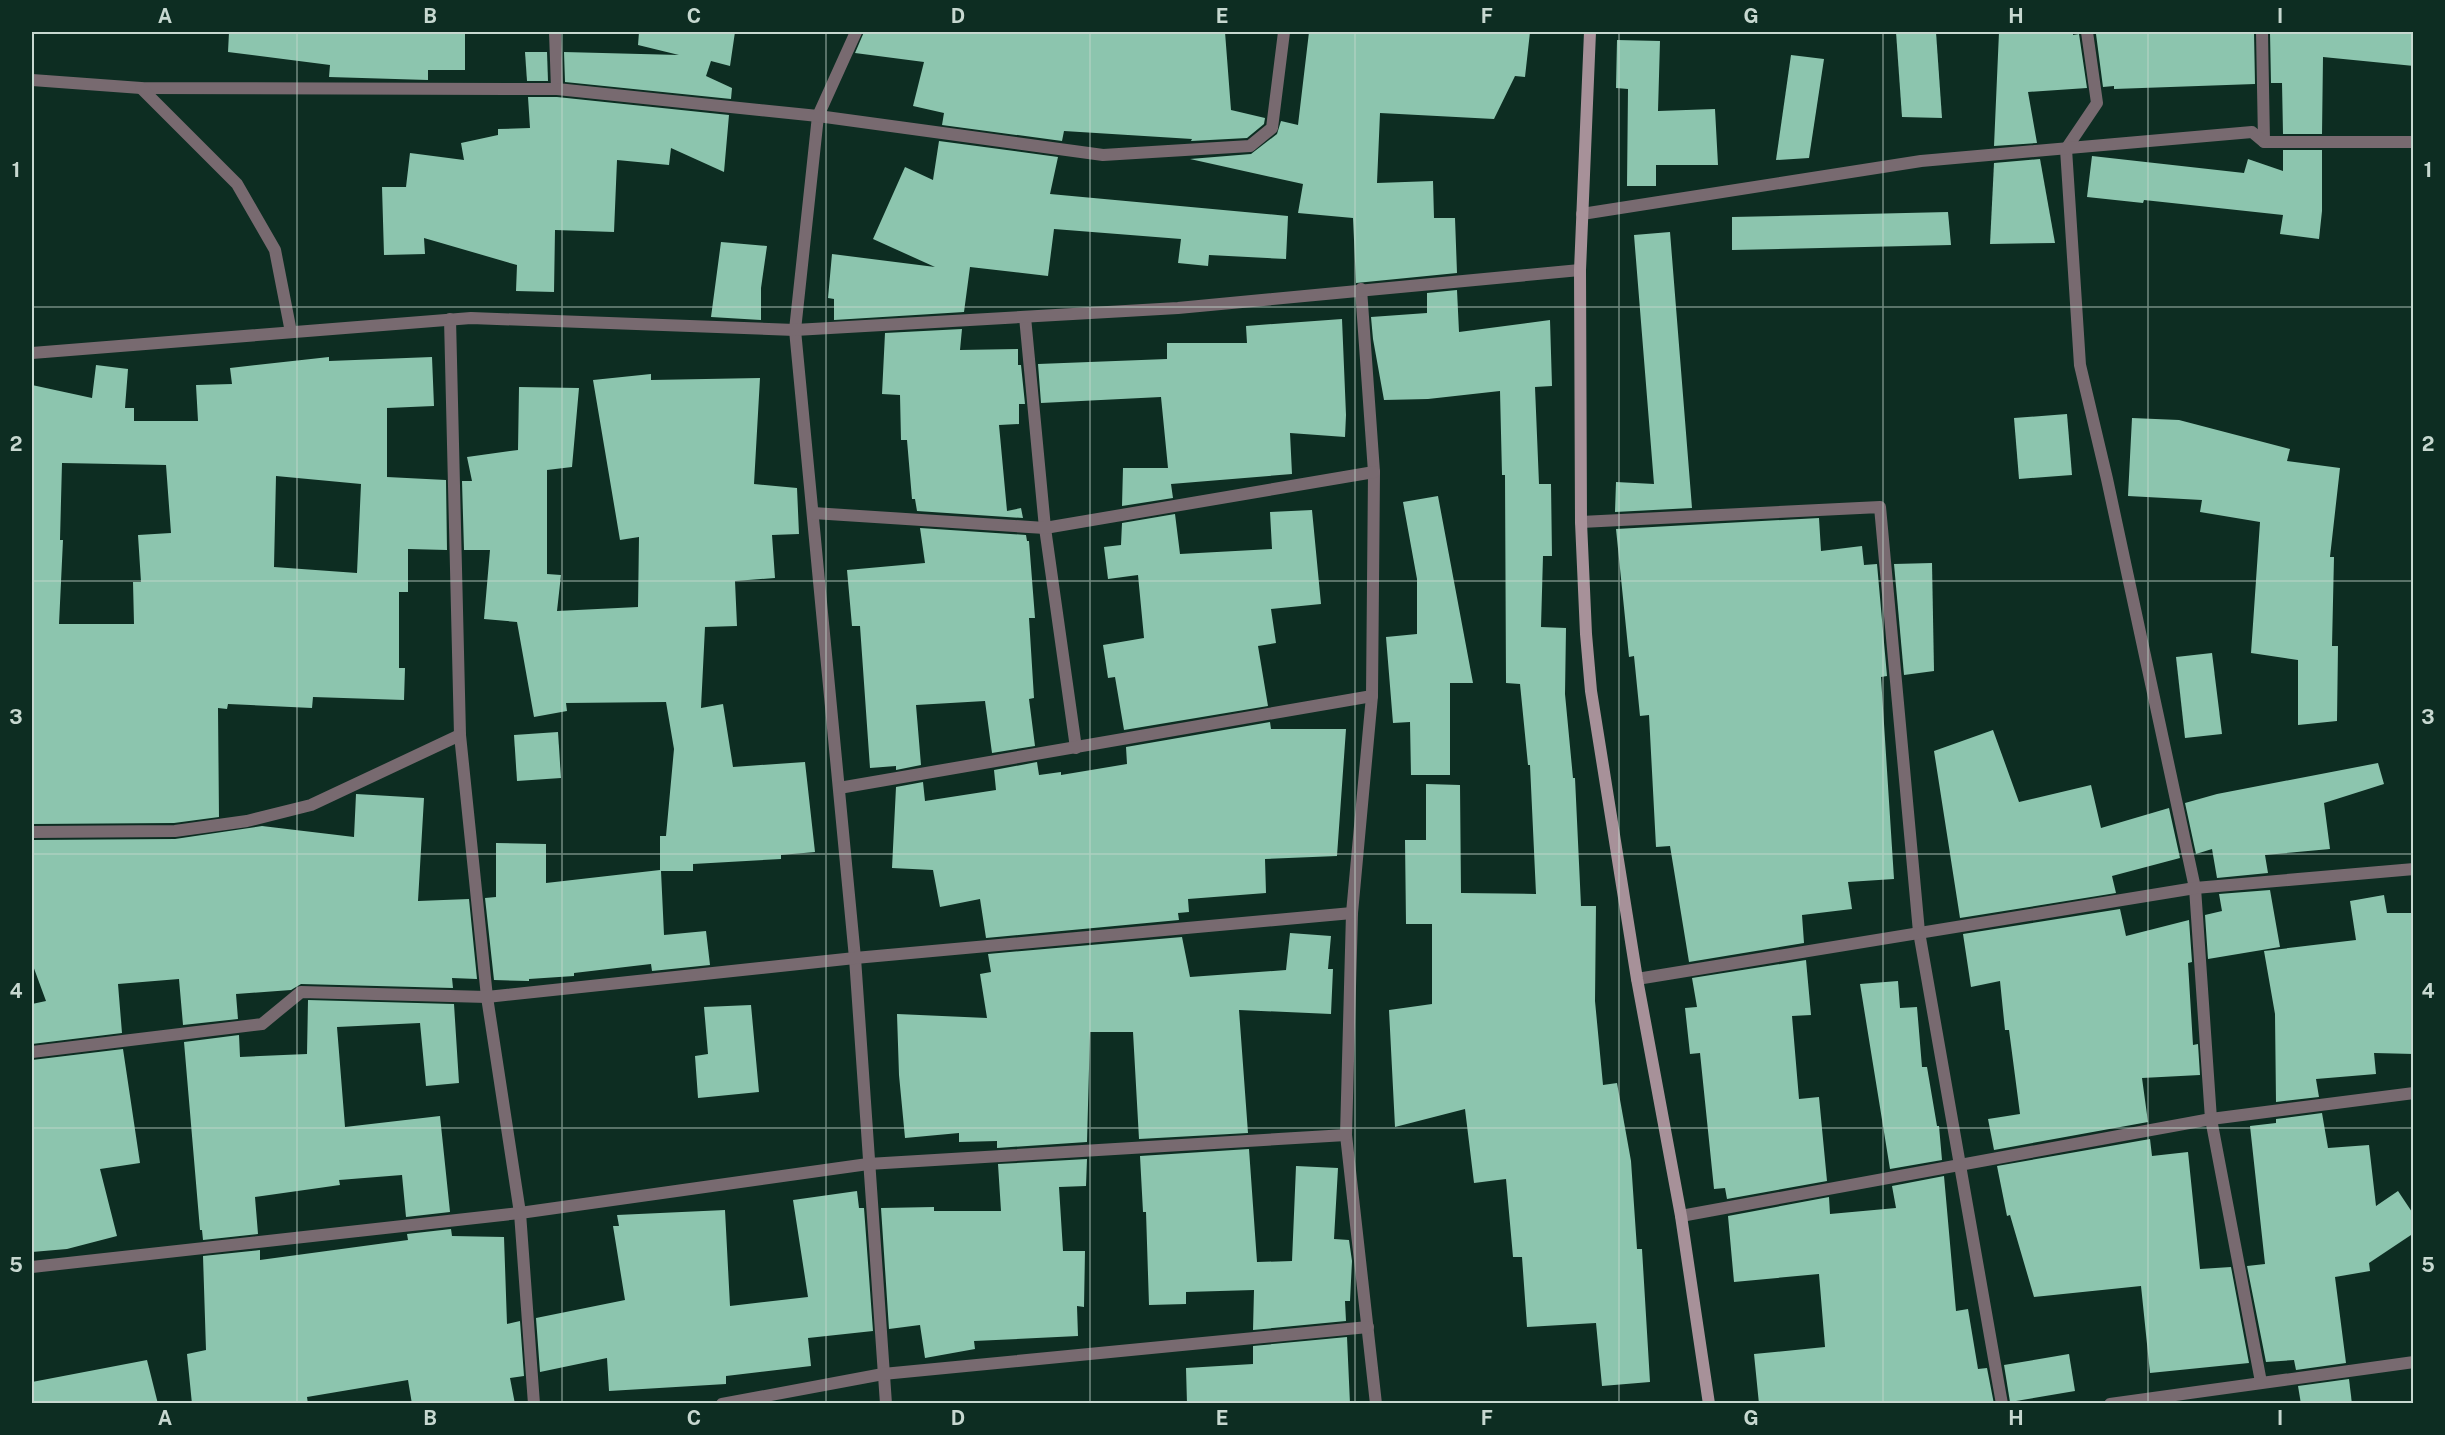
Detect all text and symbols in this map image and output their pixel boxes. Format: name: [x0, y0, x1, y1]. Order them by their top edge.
text: A: [158, 4, 172, 28]
text: B: [423, 4, 437, 28]
text: C: [687, 4, 701, 28]
text: D: [951, 4, 965, 28]
text: E: [1216, 4, 1228, 28]
text: F: [1481, 4, 1493, 28]
text: G: [1743, 4, 1759, 28]
text: H: [2008, 4, 2024, 28]
text: I: [2277, 4, 2283, 28]
text: 1: [12, 158, 20, 182]
text: 1: [2424, 158, 2432, 182]
text: 2: [10, 432, 22, 456]
text: 2: [2422, 432, 2434, 456]
text: 3: [9, 705, 23, 729]
text: 3: [2421, 705, 2435, 729]
text: 4: [9, 979, 23, 1003]
text: 4: [2421, 979, 2435, 1003]
text: 5: [9, 1253, 23, 1277]
text: 5: [2421, 1253, 2435, 1277]
text: A: [158, 1406, 172, 1430]
text: B: [423, 1406, 437, 1430]
text: C: [687, 1406, 701, 1430]
text: D: [951, 1406, 965, 1430]
text: E: [1216, 1406, 1228, 1430]
text: F: [1481, 1406, 1493, 1430]
text: G: [1743, 1406, 1759, 1430]
text: H: [2008, 1406, 2024, 1430]
text: I: [2277, 1406, 2283, 1430]

